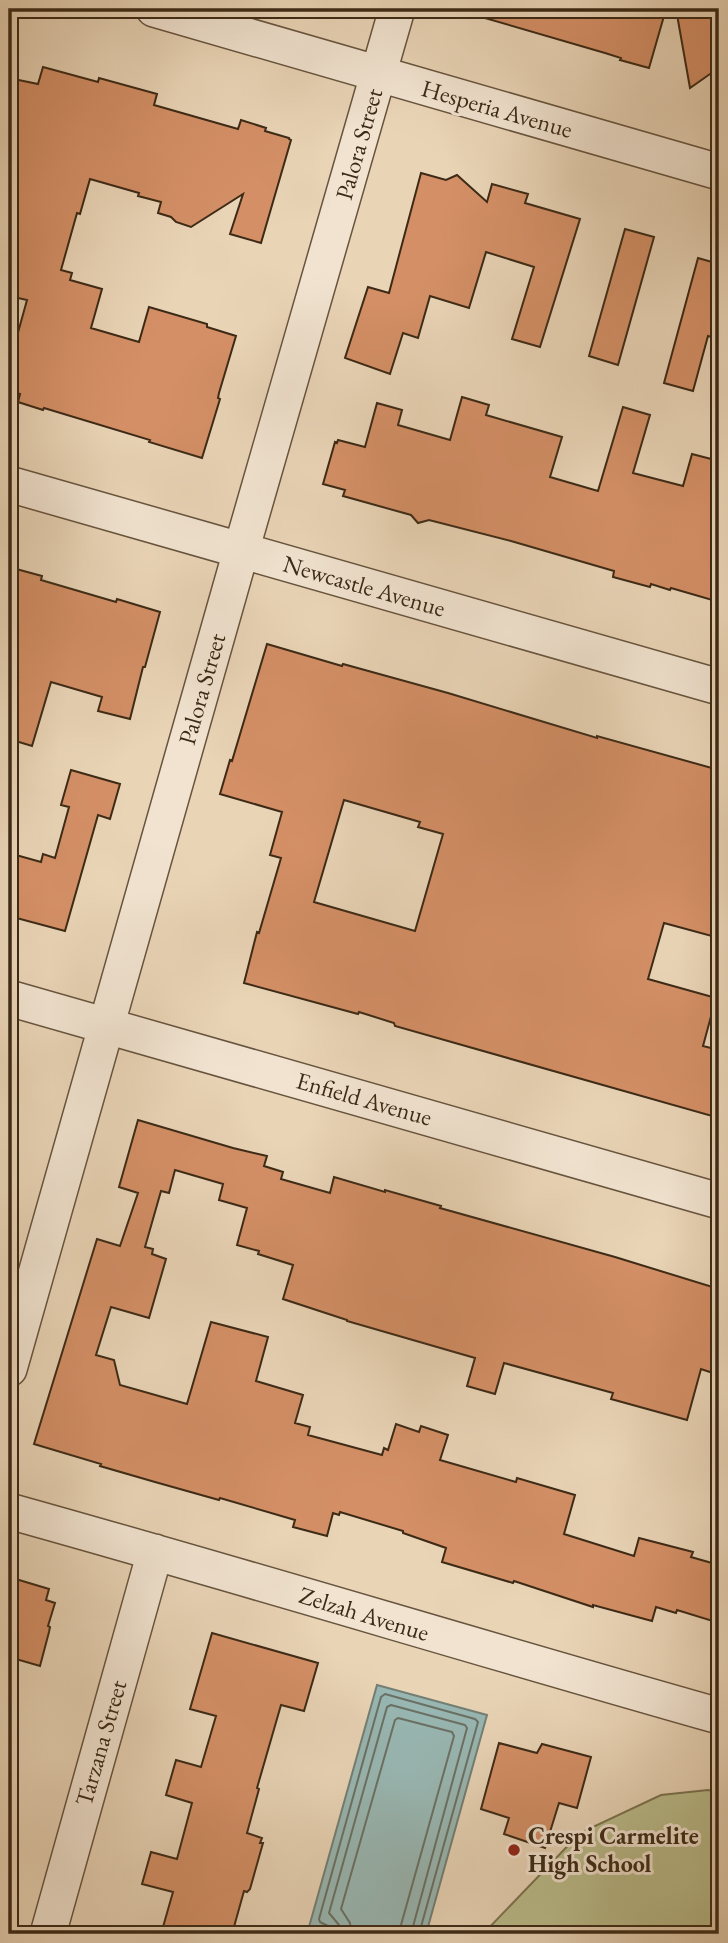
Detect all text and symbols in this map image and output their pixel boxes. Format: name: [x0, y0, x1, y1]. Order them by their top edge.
street label: Hesperia Avenue: [418, 72, 576, 145]
street label: Palora Street: [328, 84, 389, 203]
street label: Newcastle Avenue: [279, 548, 449, 623]
street label: Palora Street: [171, 629, 232, 748]
street label: Enfield Avenue: [293, 1064, 436, 1133]
street label: Zelzah Avenue: [295, 1579, 433, 1648]
street label: Tarzana Street: [68, 1676, 133, 1809]
place label: Crespi Carmelite High School: [528, 1820, 699, 1880]
marker: Crespi Carmelite High School: [506, 1842, 522, 1858]

